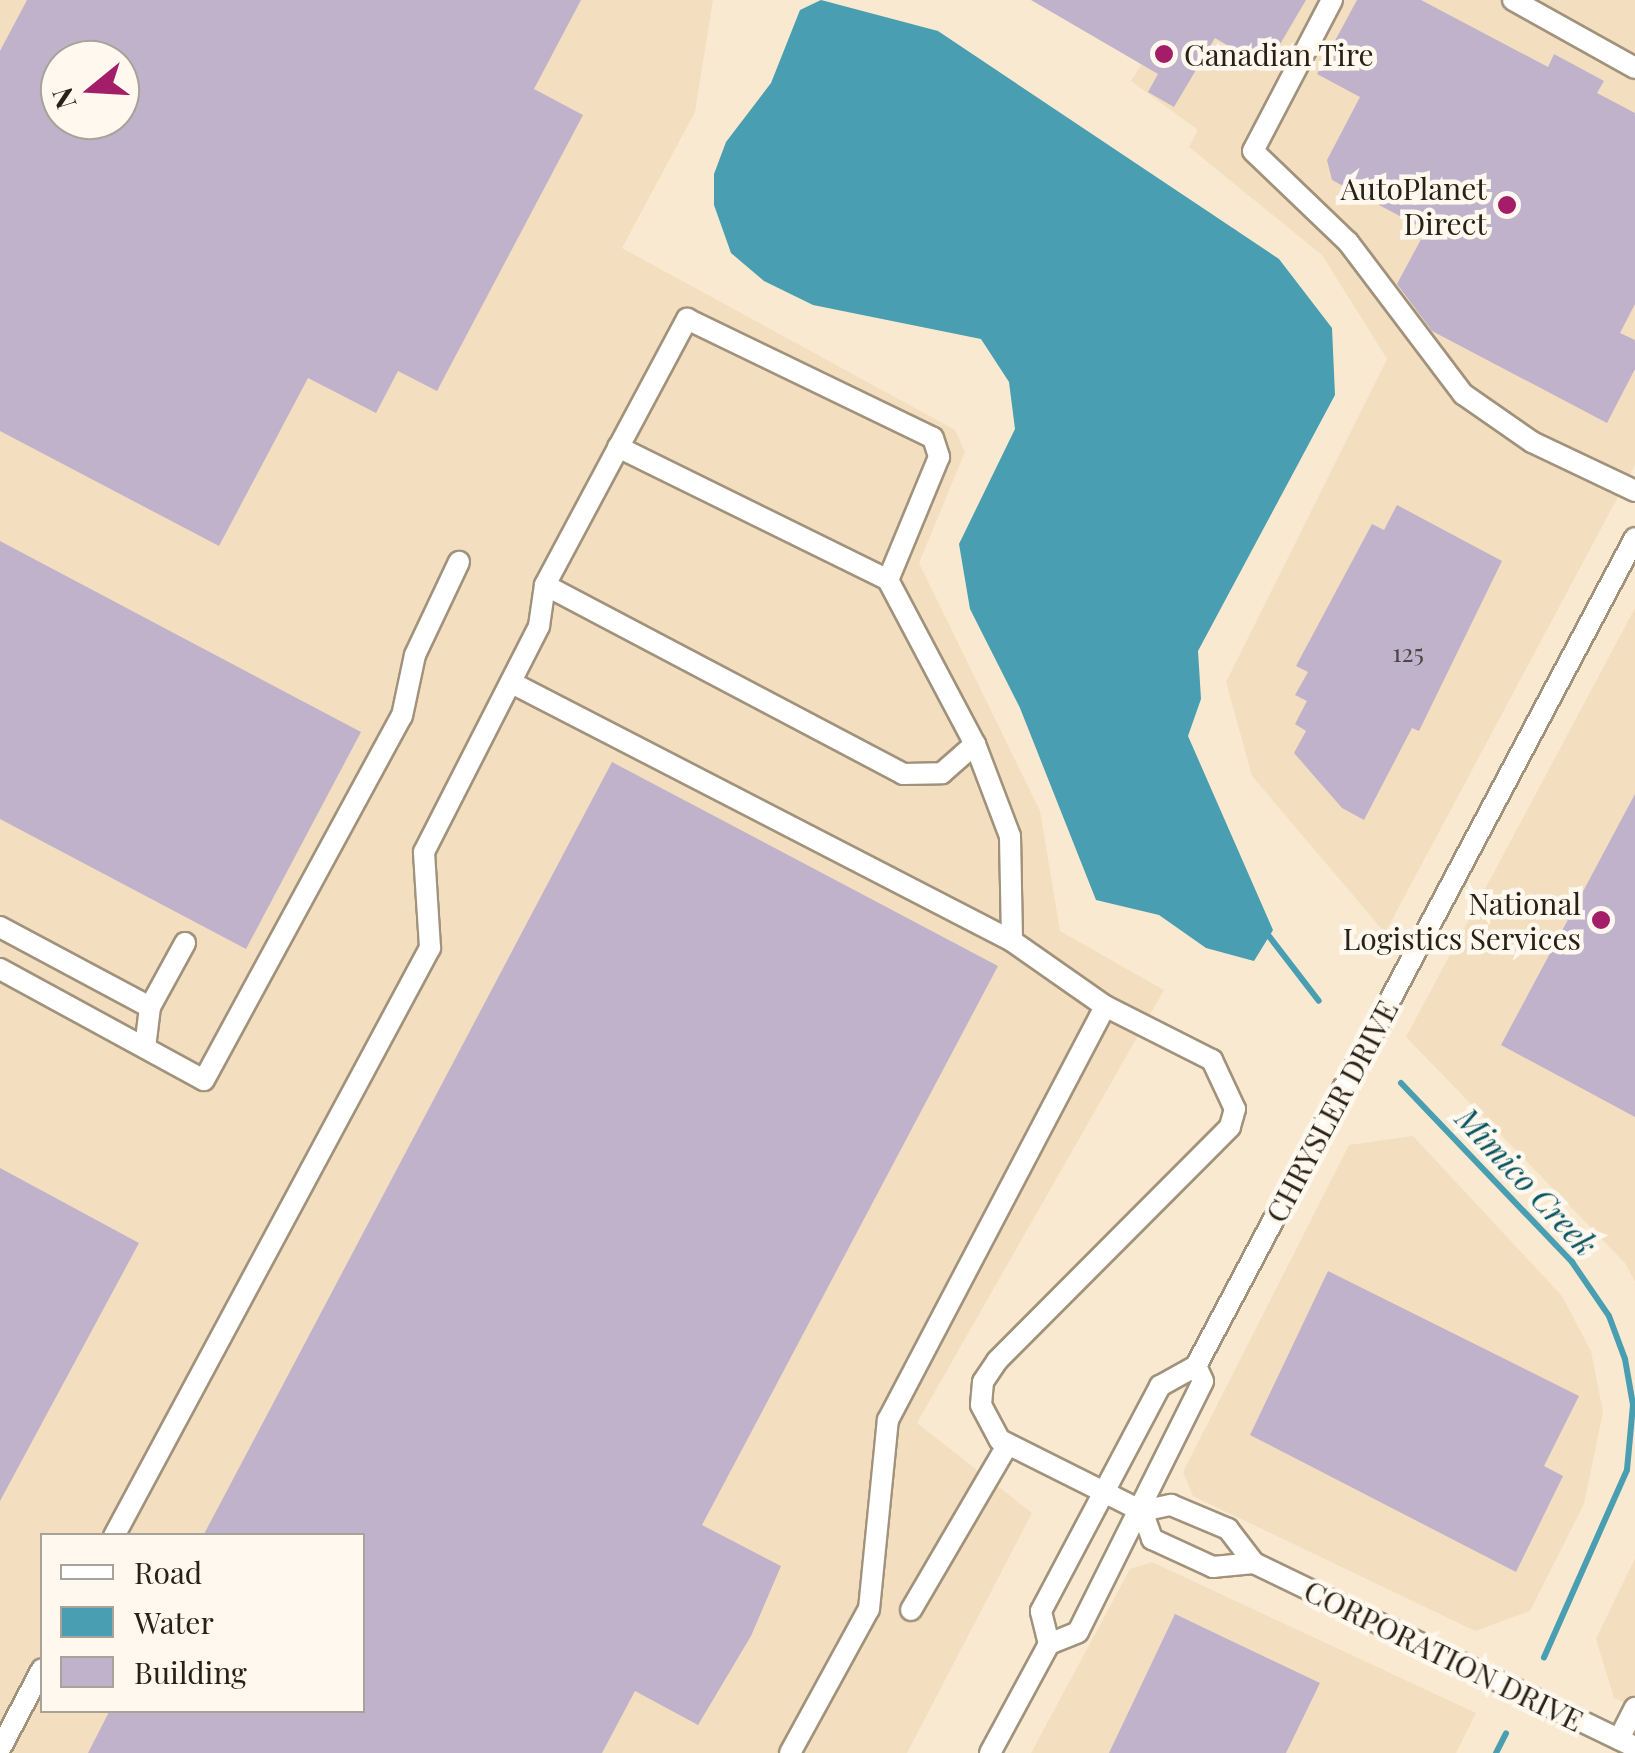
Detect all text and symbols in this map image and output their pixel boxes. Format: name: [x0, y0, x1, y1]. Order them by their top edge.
place label: Canadian Tire: [1184, 36, 1374, 72]
north arrow: [40, 40, 140, 140]
marker: Canadian Tire: [1153, 43, 1175, 65]
text: N: [42, 83, 84, 114]
place label: AutoPlanet Direct: [1341, 170, 1487, 240]
marker: AutoPlanet Direct: [1496, 194, 1518, 216]
house number: 125: [1392, 637, 1424, 667]
place label: National Logistics Services: [1343, 885, 1581, 956]
marker: National Logistics Services: [1590, 909, 1612, 931]
street label: CHRYSLER DRIVE: [1257, 994, 1405, 1228]
water label: Mimico Creek: [1449, 1099, 1605, 1263]
legend: [40, 1533, 365, 1713]
text: Road: [134, 1552, 202, 1592]
street label: CORPORATION DRIVE: [1299, 1572, 1589, 1738]
text: Water: [134, 1602, 214, 1642]
text: Building: [134, 1652, 247, 1692]

